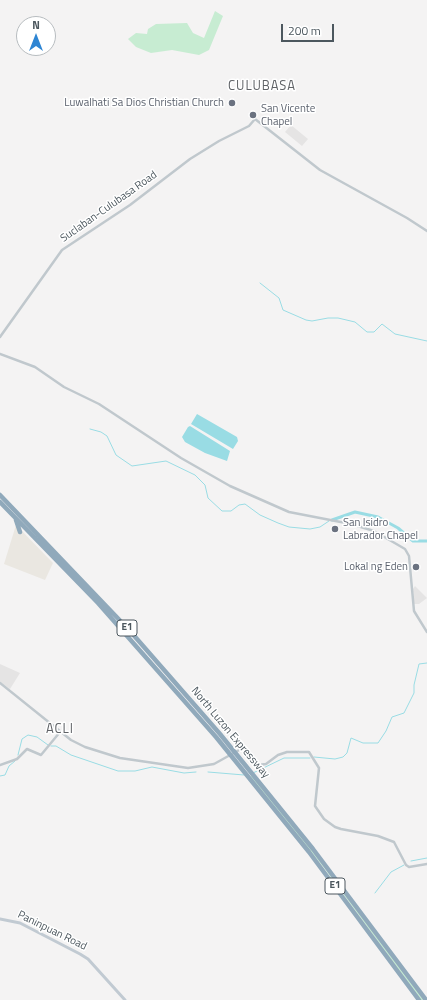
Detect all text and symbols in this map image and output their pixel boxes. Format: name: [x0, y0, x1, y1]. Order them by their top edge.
north arrow: [16, 16, 56, 56]
scale bar: [283, 16, 336, 42]
text: N: [32, 17, 40, 33]
text: 200 m: [288, 21, 321, 40]
district label: CULUBASA: [228, 79, 296, 95]
place label: Luwalhati Sa Dios Christian Church: [64, 96, 224, 110]
marker: Luwalhati Sa Dios Christian Church: [227, 98, 237, 108]
place label: San Vicente Chapel: [261, 102, 315, 128]
marker: San Vicente Chapel: [248, 110, 258, 120]
street label: Suclaban-Culubasa Road: [58, 169, 160, 245]
place label: San Isidro Labrador Chapel: [343, 516, 418, 542]
marker: San Isidro Labrador Chapel: [330, 524, 340, 534]
place label: Lokal ng Eden: [344, 560, 408, 574]
marker: Lokal ng Eden: [411, 562, 421, 572]
road number: E1: [117, 620, 137, 636]
street label: North Luzon Expressway: [188, 685, 272, 781]
district label: ACLI: [46, 722, 74, 738]
road number: E1: [325, 878, 345, 894]
street label: Paninpuan Road: [15, 909, 89, 953]

